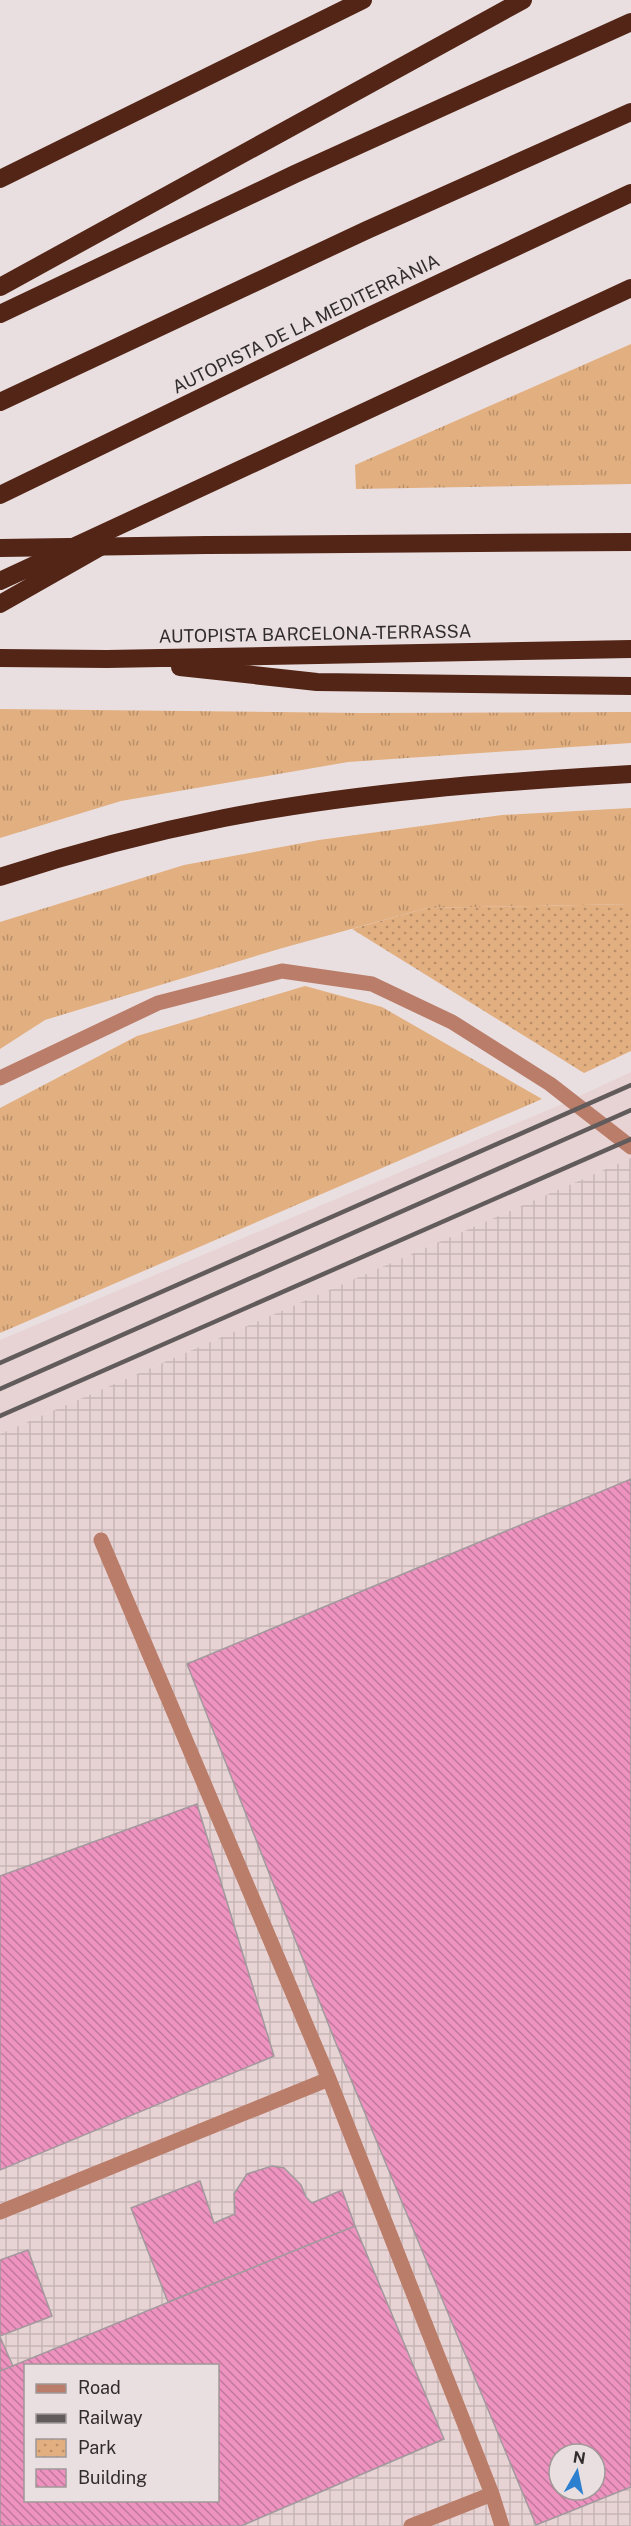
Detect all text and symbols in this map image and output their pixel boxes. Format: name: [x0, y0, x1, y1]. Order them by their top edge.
street label: AUTOPISTA DE LA MEDITERRÀNIA: [168, 249, 443, 398]
street label: AUTOPISTA BARCELONA-TERRASSA: [158, 620, 472, 647]
legend: [24, 2364, 219, 2502]
text: Road: [78, 2377, 121, 2398]
text: Railway: [78, 2407, 143, 2428]
text: Park: [78, 2437, 116, 2458]
north arrow: [547, 2442, 607, 2502]
text: N: [572, 2447, 587, 2468]
text: Building: [78, 2467, 147, 2488]

